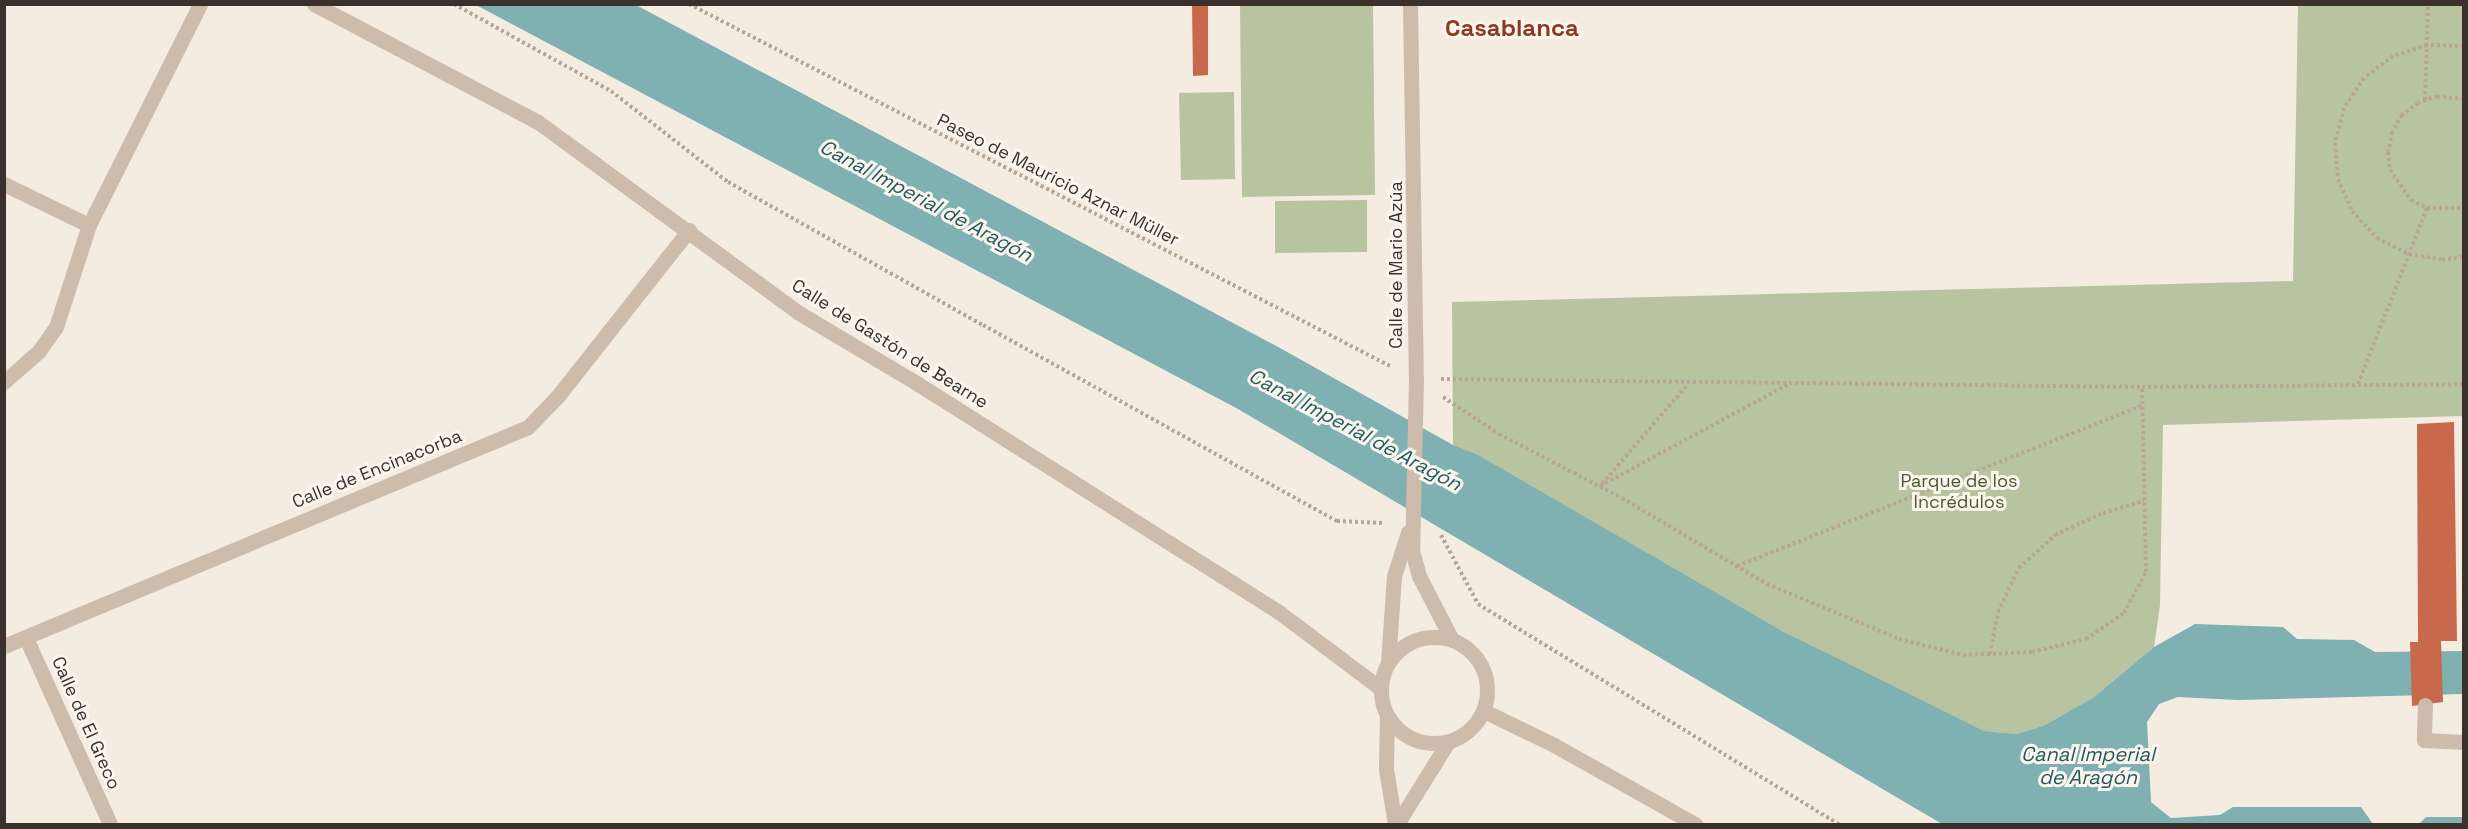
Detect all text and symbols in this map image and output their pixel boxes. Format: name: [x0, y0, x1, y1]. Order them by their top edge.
district label: Casablanca: [1445, 14, 1579, 42]
street label: Paseo de Mauricio Aznar Müller: [933, 109, 1183, 251]
water label: Canal Imperial de Aragón: [816, 135, 1036, 267]
street label: Calle de Mario Azúa: [1385, 181, 1407, 349]
street label: Calle de Gastón de Bearne: [788, 275, 992, 413]
water label: Canal Imperial de Aragón: [1245, 364, 1465, 496]
street label: Calle de Encinacorba: [289, 425, 465, 513]
park label: Parque de los Incrédulos: [1900, 471, 2018, 514]
street label: Calle de El Greco: [47, 653, 125, 793]
water label: Canal Imperial de Aragón: [2021, 743, 2155, 790]

